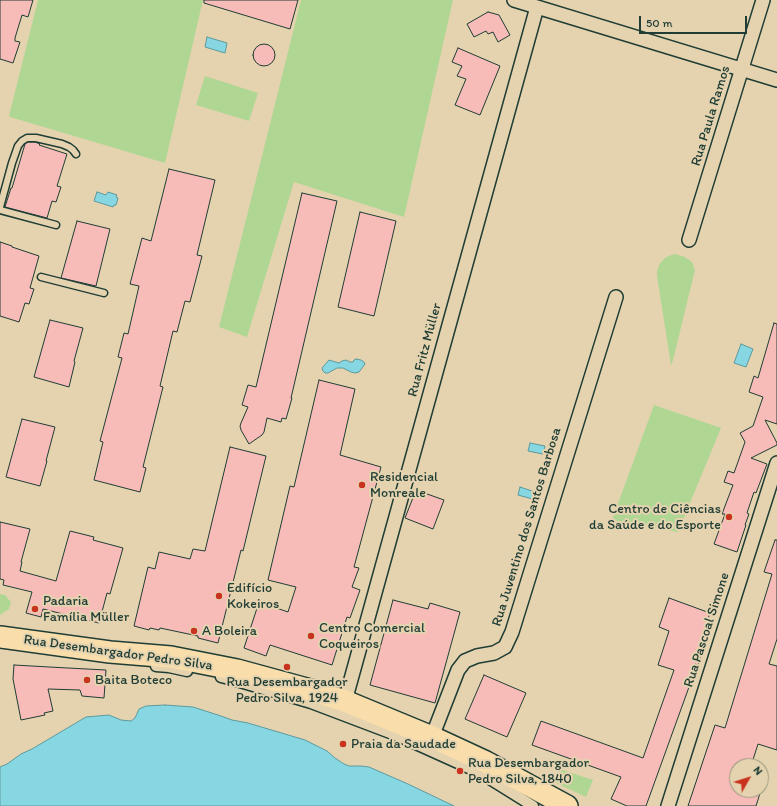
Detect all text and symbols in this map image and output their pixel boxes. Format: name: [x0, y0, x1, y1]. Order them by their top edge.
scale bar: [641, 8, 749, 34]
text: 50 m: [646, 16, 672, 30]
street label: Rua Paula Ramos: [688, 64, 734, 168]
street label: Rua Fritz Müller: [404, 301, 446, 399]
street label: Rua Juventino dos Santos Barbosa: [489, 425, 565, 629]
place label: Residencial Monreale: [370, 469, 438, 502]
marker: Residencial Monreale: [357, 480, 367, 490]
place label: Centro de Ciências da Saúde e do Esporte: [589, 501, 721, 534]
marker: Centro de Ciências da Saúde e do Esporte: [724, 512, 734, 522]
street label: Rua Pascoal Simone: [681, 570, 733, 690]
place label: Edifício Kokeiros: [227, 580, 279, 612]
marker: Edifício Kokeiros: [214, 591, 224, 601]
place label: Padaria Família Müller: [43, 593, 129, 626]
marker: Padaria Família Müller: [30, 604, 40, 614]
place label: Centro Comercial Coqueiros: [319, 620, 425, 652]
place label: A Boleira: [202, 623, 257, 639]
marker: A Boleira: [189, 626, 199, 636]
street label: Rua Desembargador Pedro Silva: [22, 631, 214, 675]
marker: Centro Comercial Coqueiros: [306, 631, 316, 641]
marker: Rua Desembargador Pedro Silva, 1924: [282, 662, 292, 672]
place label: Baita Boteco: [95, 672, 172, 688]
place label: Rua Desembargador Pedro Silva, 1924: [226, 674, 348, 706]
marker: Baita Boteco: [82, 675, 92, 685]
place label: Praia da Saudade: [351, 736, 456, 752]
marker: Praia da Saudade: [338, 739, 348, 749]
place label: Rua Desembargador Pedro Silva, 1840: [468, 755, 589, 788]
north arrow: [729, 758, 769, 798]
text: N: [751, 764, 765, 778]
marker: Rua Desembargador Pedro Silva, 1840: [455, 766, 465, 776]

